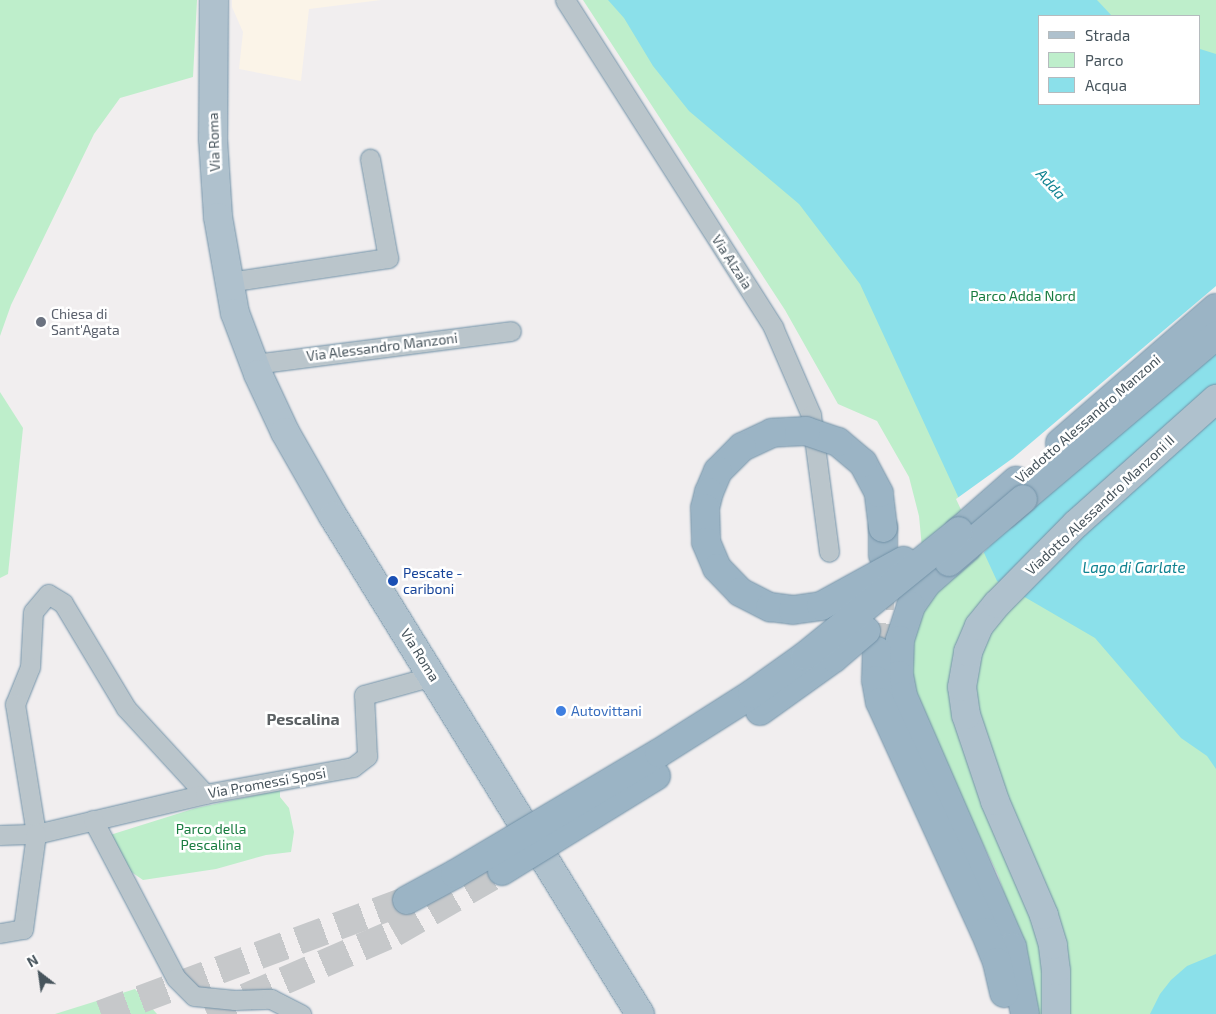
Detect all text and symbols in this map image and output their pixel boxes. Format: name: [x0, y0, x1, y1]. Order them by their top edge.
legend: [1038, 15, 1201, 105]
text: Strada: [1085, 26, 1130, 44]
text: Parco: [1085, 51, 1124, 69]
text: Acqua: [1085, 76, 1127, 94]
street label: Via Roma: [205, 112, 223, 172]
water label: Adda: [1033, 165, 1069, 203]
street label: Via Alzaia: [708, 232, 756, 292]
park label: Parco Adda Nord: [970, 288, 1076, 304]
place label: Chiesa di Sant'Agata: [51, 306, 120, 338]
marker: Chiesa di Sant'Agata: [35, 316, 47, 328]
street label: Via Alessandro Manzoni: [305, 329, 459, 365]
street label: Viadotto Alessandro Manzoni: [1012, 351, 1164, 487]
street label: Viadotto Alessandro Manzoni II: [1022, 431, 1178, 579]
water label: Lago di Garlate: [1083, 559, 1185, 577]
place label: Pescate - cariboni: [403, 565, 463, 598]
marker: Pescate - cariboni: [387, 575, 399, 587]
street label: Via Roma: [397, 625, 443, 685]
place label: Autovittani: [571, 703, 642, 719]
marker: Autovittani: [555, 705, 567, 717]
district label: Pescalina: [266, 709, 340, 729]
street label: Via Promessi Sposi: [207, 764, 327, 802]
park label: Parco della Pescalina: [176, 821, 246, 854]
north arrow: [15, 949, 65, 999]
text: N: [24, 951, 41, 970]

